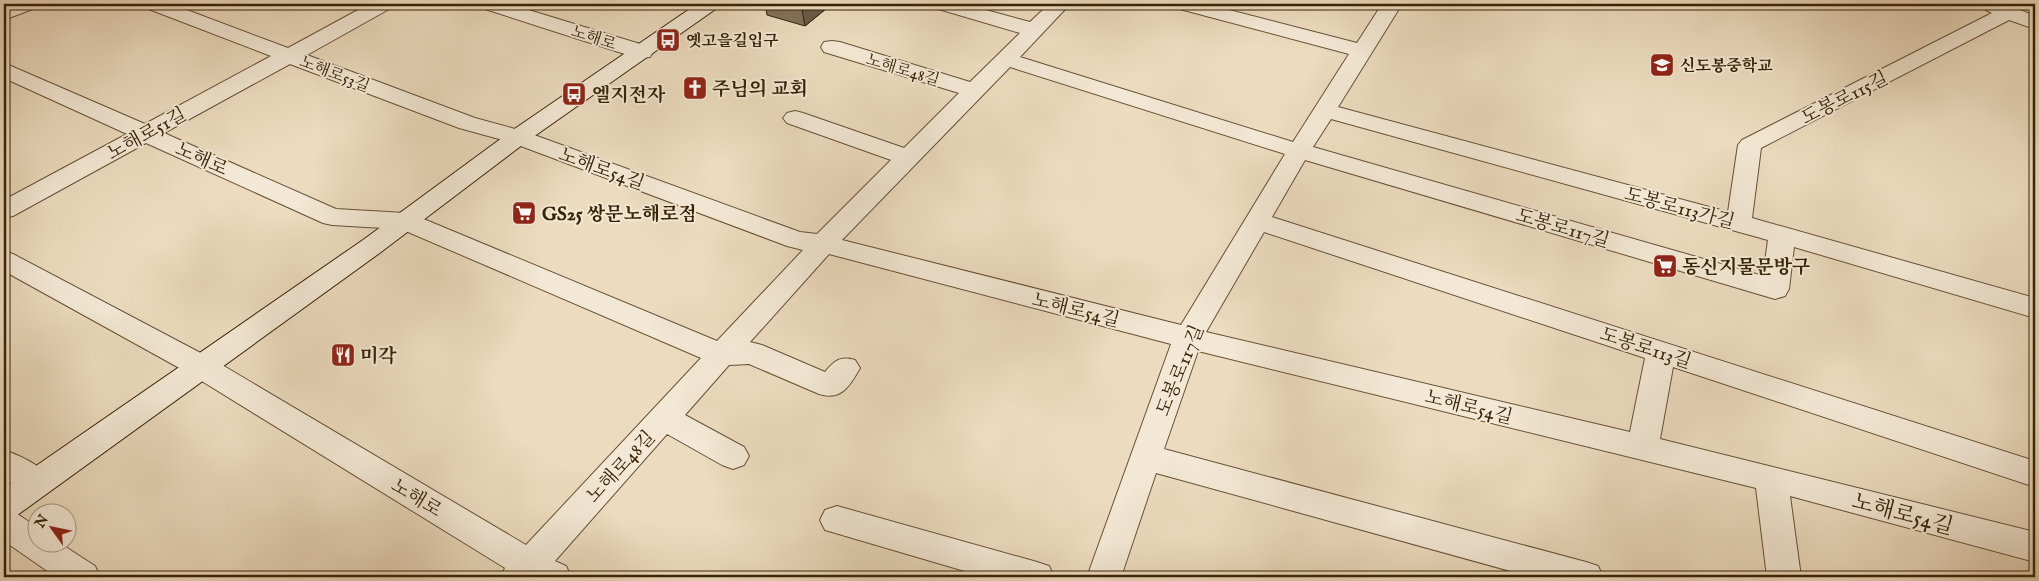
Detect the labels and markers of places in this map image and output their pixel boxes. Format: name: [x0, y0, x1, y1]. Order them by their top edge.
bus stop icon: 옛고을길입구: [655, 27, 681, 53]
place label: 옛고을길입구: [686, 31, 779, 52]
school or university icon: 신도봉중학교: [1649, 52, 1675, 78]
place label: 신도봉중학교: [1680, 56, 1773, 77]
church icon: 주님의 교회: [682, 75, 708, 101]
place label: 주님의 교회: [712, 78, 808, 102]
bus stop icon: 엘지전자: [561, 81, 587, 107]
place label: 엘지전자: [592, 84, 666, 108]
supermarket icon: GS25 쌍문노해로점: [511, 200, 537, 226]
place label: GS25 쌍문노해로점: [542, 203, 697, 227]
supermarket icon: 동신지물문방구: [1652, 253, 1678, 279]
place label: 동신지물문방구: [1682, 256, 1810, 280]
restaurant icon: 미각: [330, 342, 356, 368]
place label: 미각: [360, 345, 397, 369]

